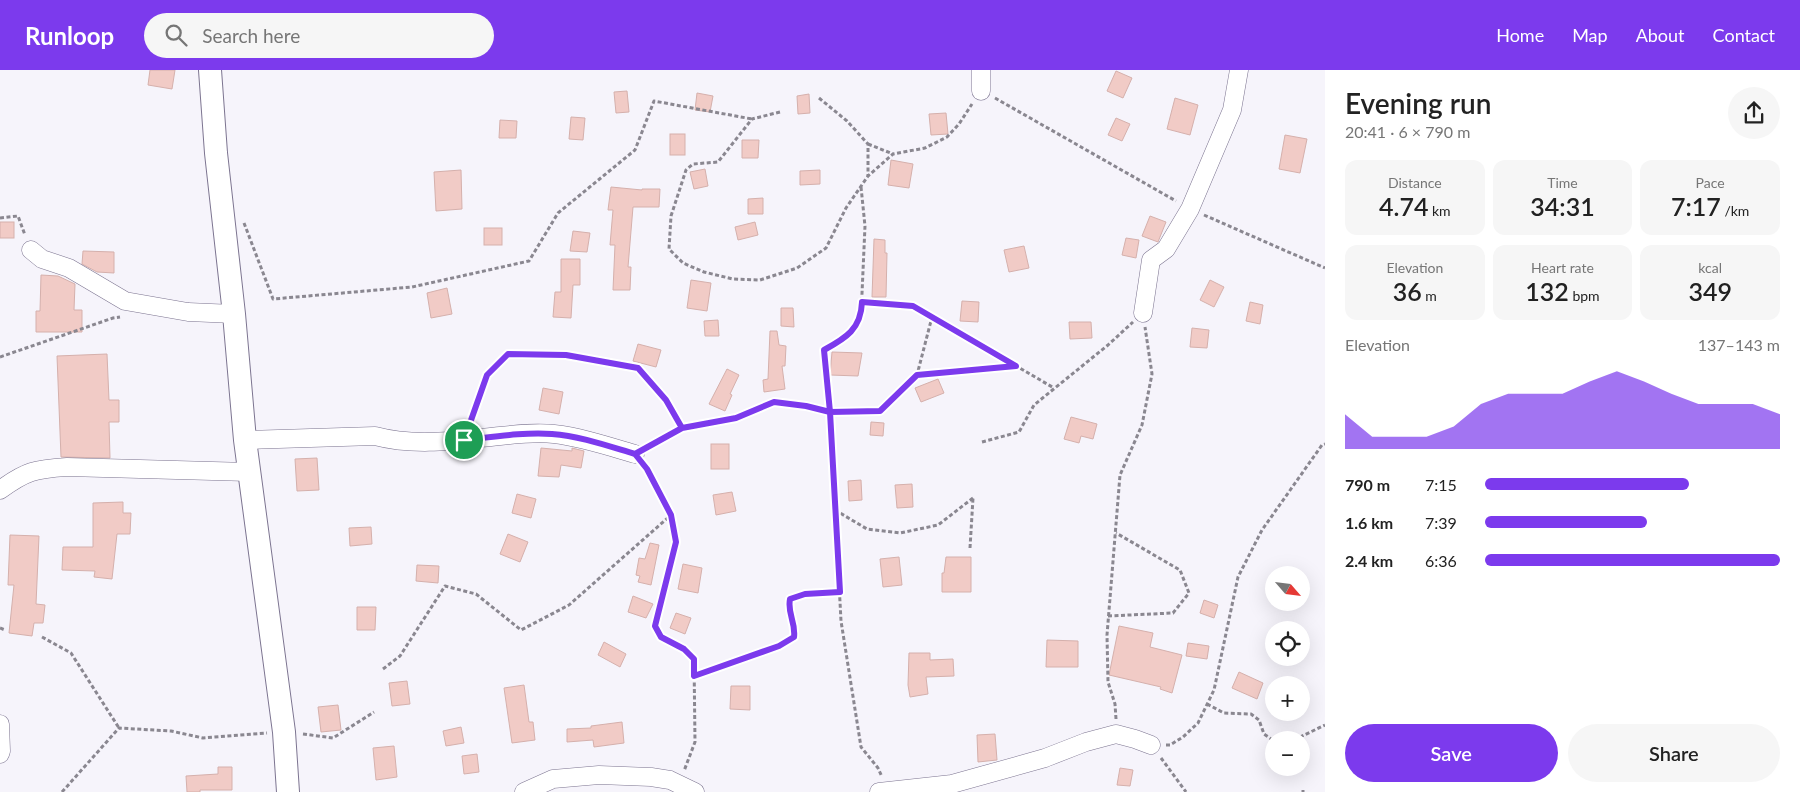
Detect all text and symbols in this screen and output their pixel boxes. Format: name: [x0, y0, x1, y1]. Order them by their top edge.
search box: [144, 13, 494, 58]
text: Runloop: [25, 21, 114, 50]
icon: search: [162, 21, 190, 49]
text: Search here: [202, 24, 300, 47]
text: Home: [1496, 24, 1544, 46]
text: Map: [1572, 24, 1608, 46]
text: About: [1636, 24, 1685, 46]
text: Contact: [1713, 24, 1775, 46]
text: Evening run: [1345, 86, 1491, 120]
button: share: [1728, 87, 1780, 139]
text: 20:41 · 6 × 790 m: [1345, 122, 1470, 141]
text: Distance: [1388, 174, 1442, 191]
text: Time: [1547, 174, 1578, 191]
text: Pace: [1696, 174, 1725, 191]
text: 4.74: [1379, 191, 1428, 221]
text: 34:31: [1530, 191, 1595, 221]
text: 7:17: [1671, 191, 1721, 221]
text: km: [1428, 202, 1451, 219]
text: /km: [1721, 202, 1749, 219]
text: Elevation: [1386, 259, 1443, 276]
text: Heart rate: [1531, 259, 1594, 276]
text: kcal: [1698, 259, 1722, 276]
text: 36: [1393, 276, 1422, 306]
text: 132: [1525, 276, 1569, 306]
text: 349: [1688, 276, 1732, 306]
text: m: [1422, 287, 1437, 304]
text: bpm: [1569, 287, 1600, 304]
text: Elevation: [1345, 335, 1410, 354]
text: 137–143 m: [1698, 335, 1780, 354]
pin: [443, 419, 485, 461]
icon: arrive: [450, 426, 478, 454]
text: 790 m: [1345, 475, 1390, 494]
text: 7:15: [1425, 475, 1457, 494]
text: 1.6 km: [1345, 513, 1393, 532]
text: 7:39: [1425, 513, 1457, 532]
text: 2.4 km: [1345, 551, 1393, 570]
text: 6:36: [1425, 551, 1457, 570]
north arrow: [1265, 566, 1310, 611]
map controls: [1265, 566, 1310, 776]
button: locate: [1265, 621, 1310, 666]
button: +: [1265, 676, 1310, 721]
button: Save: [1345, 724, 1558, 782]
button: Share: [1568, 724, 1780, 782]
button: −: [1265, 731, 1310, 776]

